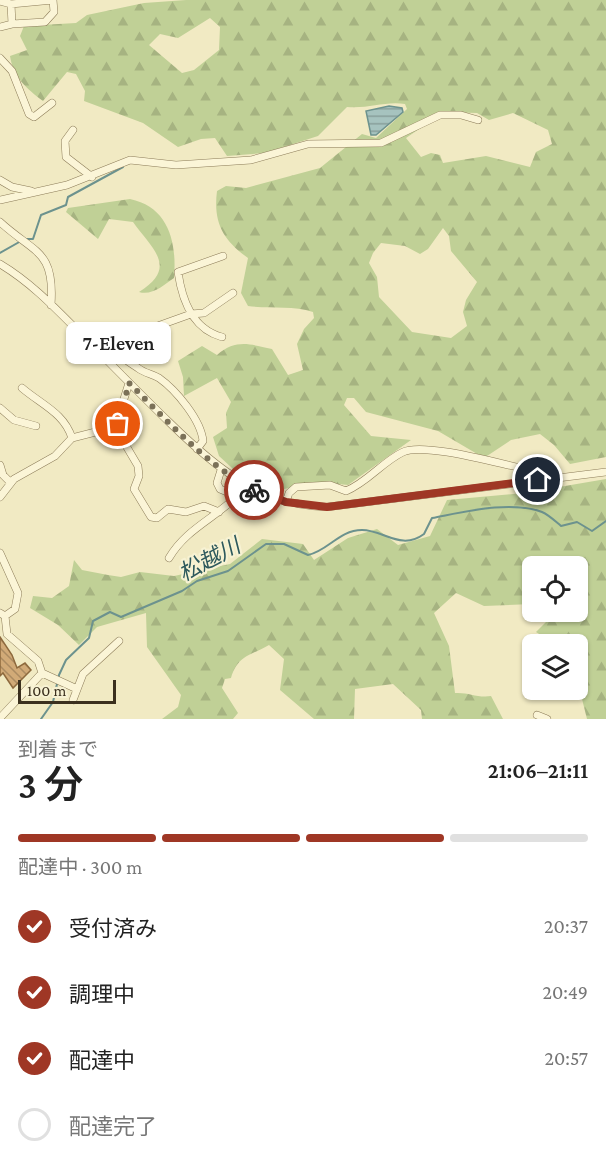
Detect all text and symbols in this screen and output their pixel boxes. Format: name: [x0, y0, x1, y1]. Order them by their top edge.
callout: 7-Eleven: [66, 322, 170, 364]
text: 7-Eleven: [83, 332, 154, 354]
pin: [92, 398, 143, 449]
icon: bag: [101, 407, 134, 440]
pin: [512, 454, 563, 505]
courier: [224, 460, 284, 520]
icon: home: [521, 463, 554, 496]
icon: bike: [238, 474, 271, 507]
water label: 松越川: [174, 532, 246, 586]
map controls: [522, 556, 588, 700]
button: locate: [522, 556, 588, 622]
button: layers: [522, 634, 588, 700]
scale bar: [18, 677, 116, 704]
text: 100 m: [27, 682, 66, 699]
text: 到着まで: [18, 738, 98, 760]
text: 21:06–21:11: [488, 758, 588, 783]
text: 3 分: [18, 763, 83, 806]
text: 配達中 · 300 m: [18, 856, 142, 878]
icon: check: [18, 910, 51, 943]
text: 20:37: [544, 915, 588, 937]
text: 受付済み: [69, 916, 157, 941]
icon: check: [18, 976, 51, 1009]
text: 20:49: [542, 981, 588, 1003]
text: 調理中: [69, 982, 135, 1007]
icon: check: [18, 1042, 51, 1075]
text: 20:57: [545, 1047, 588, 1069]
text: 配達中: [69, 1048, 135, 1073]
text: 配達完了: [69, 1114, 157, 1139]

